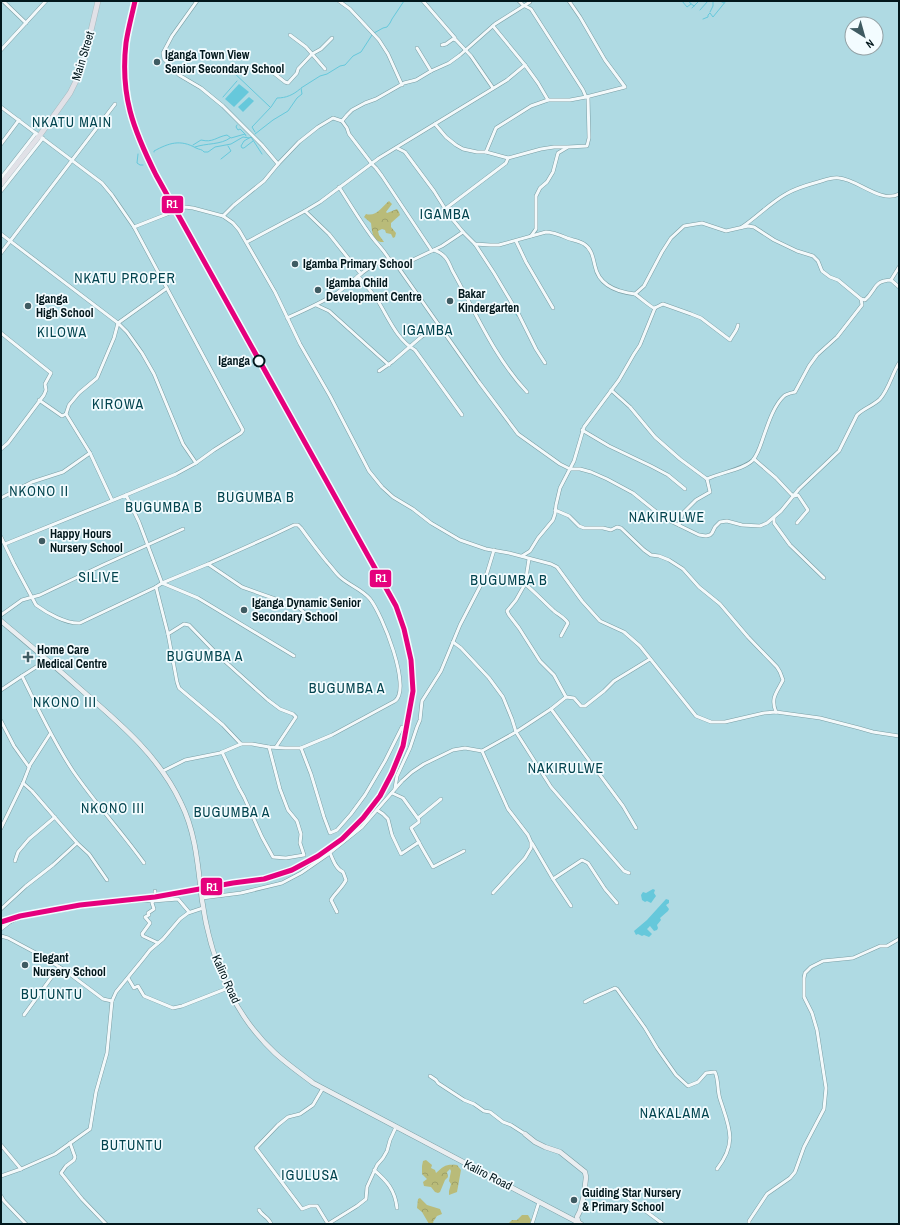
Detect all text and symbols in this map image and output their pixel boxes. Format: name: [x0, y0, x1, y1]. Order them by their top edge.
north arrow: [844, 16, 884, 56]
street label: Main Street: [68, 29, 98, 83]
text: N: [863, 36, 877, 52]
place label: Iganga Town View Senior Secondary School: [165, 47, 284, 77]
marker: Iganga Town View Senior Secondary School: [152, 57, 162, 67]
district label: NKATU MAIN: [32, 113, 112, 131]
line badge: R1: [161, 195, 184, 214]
text: R1: [166, 197, 178, 211]
district label: IGAMBA: [420, 205, 470, 223]
place label: Igamba Primary School: [303, 256, 413, 272]
marker: Igamba Primary School: [290, 259, 300, 269]
district label: NKATU PROPER: [74, 269, 176, 287]
place label: Igamba Child Development Centre: [326, 275, 422, 305]
marker: Igamba Child Development Centre: [313, 285, 323, 295]
place label: Bakar Kindergarten: [458, 286, 519, 316]
place label: Iganga High School: [36, 291, 94, 321]
marker: Bakar Kindergarten: [445, 296, 455, 306]
marker: Iganga High School: [23, 301, 33, 311]
district label: IGAMBA: [403, 321, 453, 339]
district label: KILOWA: [37, 323, 87, 341]
place label: Iganga: [218, 353, 251, 369]
marker: Iganga: [252, 354, 266, 368]
district label: KIROWA: [92, 395, 144, 413]
district label: NKONO II: [9, 482, 69, 500]
district label: BUGUMBA B: [217, 488, 295, 506]
district label: BUGUMBA B: [125, 498, 203, 516]
district label: NAKIRULWE: [629, 508, 705, 526]
place label: Happy Hours Nursery School: [50, 526, 123, 556]
marker: Happy Hours Nursery School: [37, 536, 47, 546]
district label: SILIVE: [78, 568, 120, 586]
line badge: R1: [369, 569, 392, 588]
text: R1: [375, 571, 387, 585]
district label: BUGUMBA B: [470, 571, 548, 589]
place label: Iganga Dynamic Senior Secondary School: [252, 595, 361, 625]
marker: Iganga Dynamic Senior Secondary School: [239, 605, 249, 615]
place label: Home Care Medical Centre: [37, 642, 108, 672]
district label: BUGUMBA A: [167, 647, 243, 665]
marker: Home Care Medical Centre: [22, 651, 34, 663]
district label: BUGUMBA A: [309, 679, 385, 697]
district label: NKONO III: [33, 693, 97, 711]
district label: NAKIRULWE: [528, 759, 604, 777]
district label: NKONO III: [81, 799, 145, 817]
district label: BUGUMBA A: [194, 803, 270, 821]
line badge: R1: [200, 877, 223, 896]
text: R1: [206, 880, 218, 894]
place label: Elegant Nursery School: [33, 950, 106, 980]
street label: Kaliro Road: [208, 952, 244, 1006]
marker: Elegant Nursery School: [20, 960, 30, 970]
district label: BUTUNTU: [21, 985, 83, 1003]
district label: NAKALAMA: [640, 1104, 710, 1122]
district label: BUTUNTU: [101, 1136, 163, 1154]
street label: Kaliro Road: [461, 1156, 515, 1194]
district label: IGULUSA: [281, 1166, 339, 1184]
place label: Guiding Star Nursery & Primary School: [582, 1185, 682, 1215]
marker: Guiding Star Nursery & Primary School: [569, 1195, 579, 1205]

